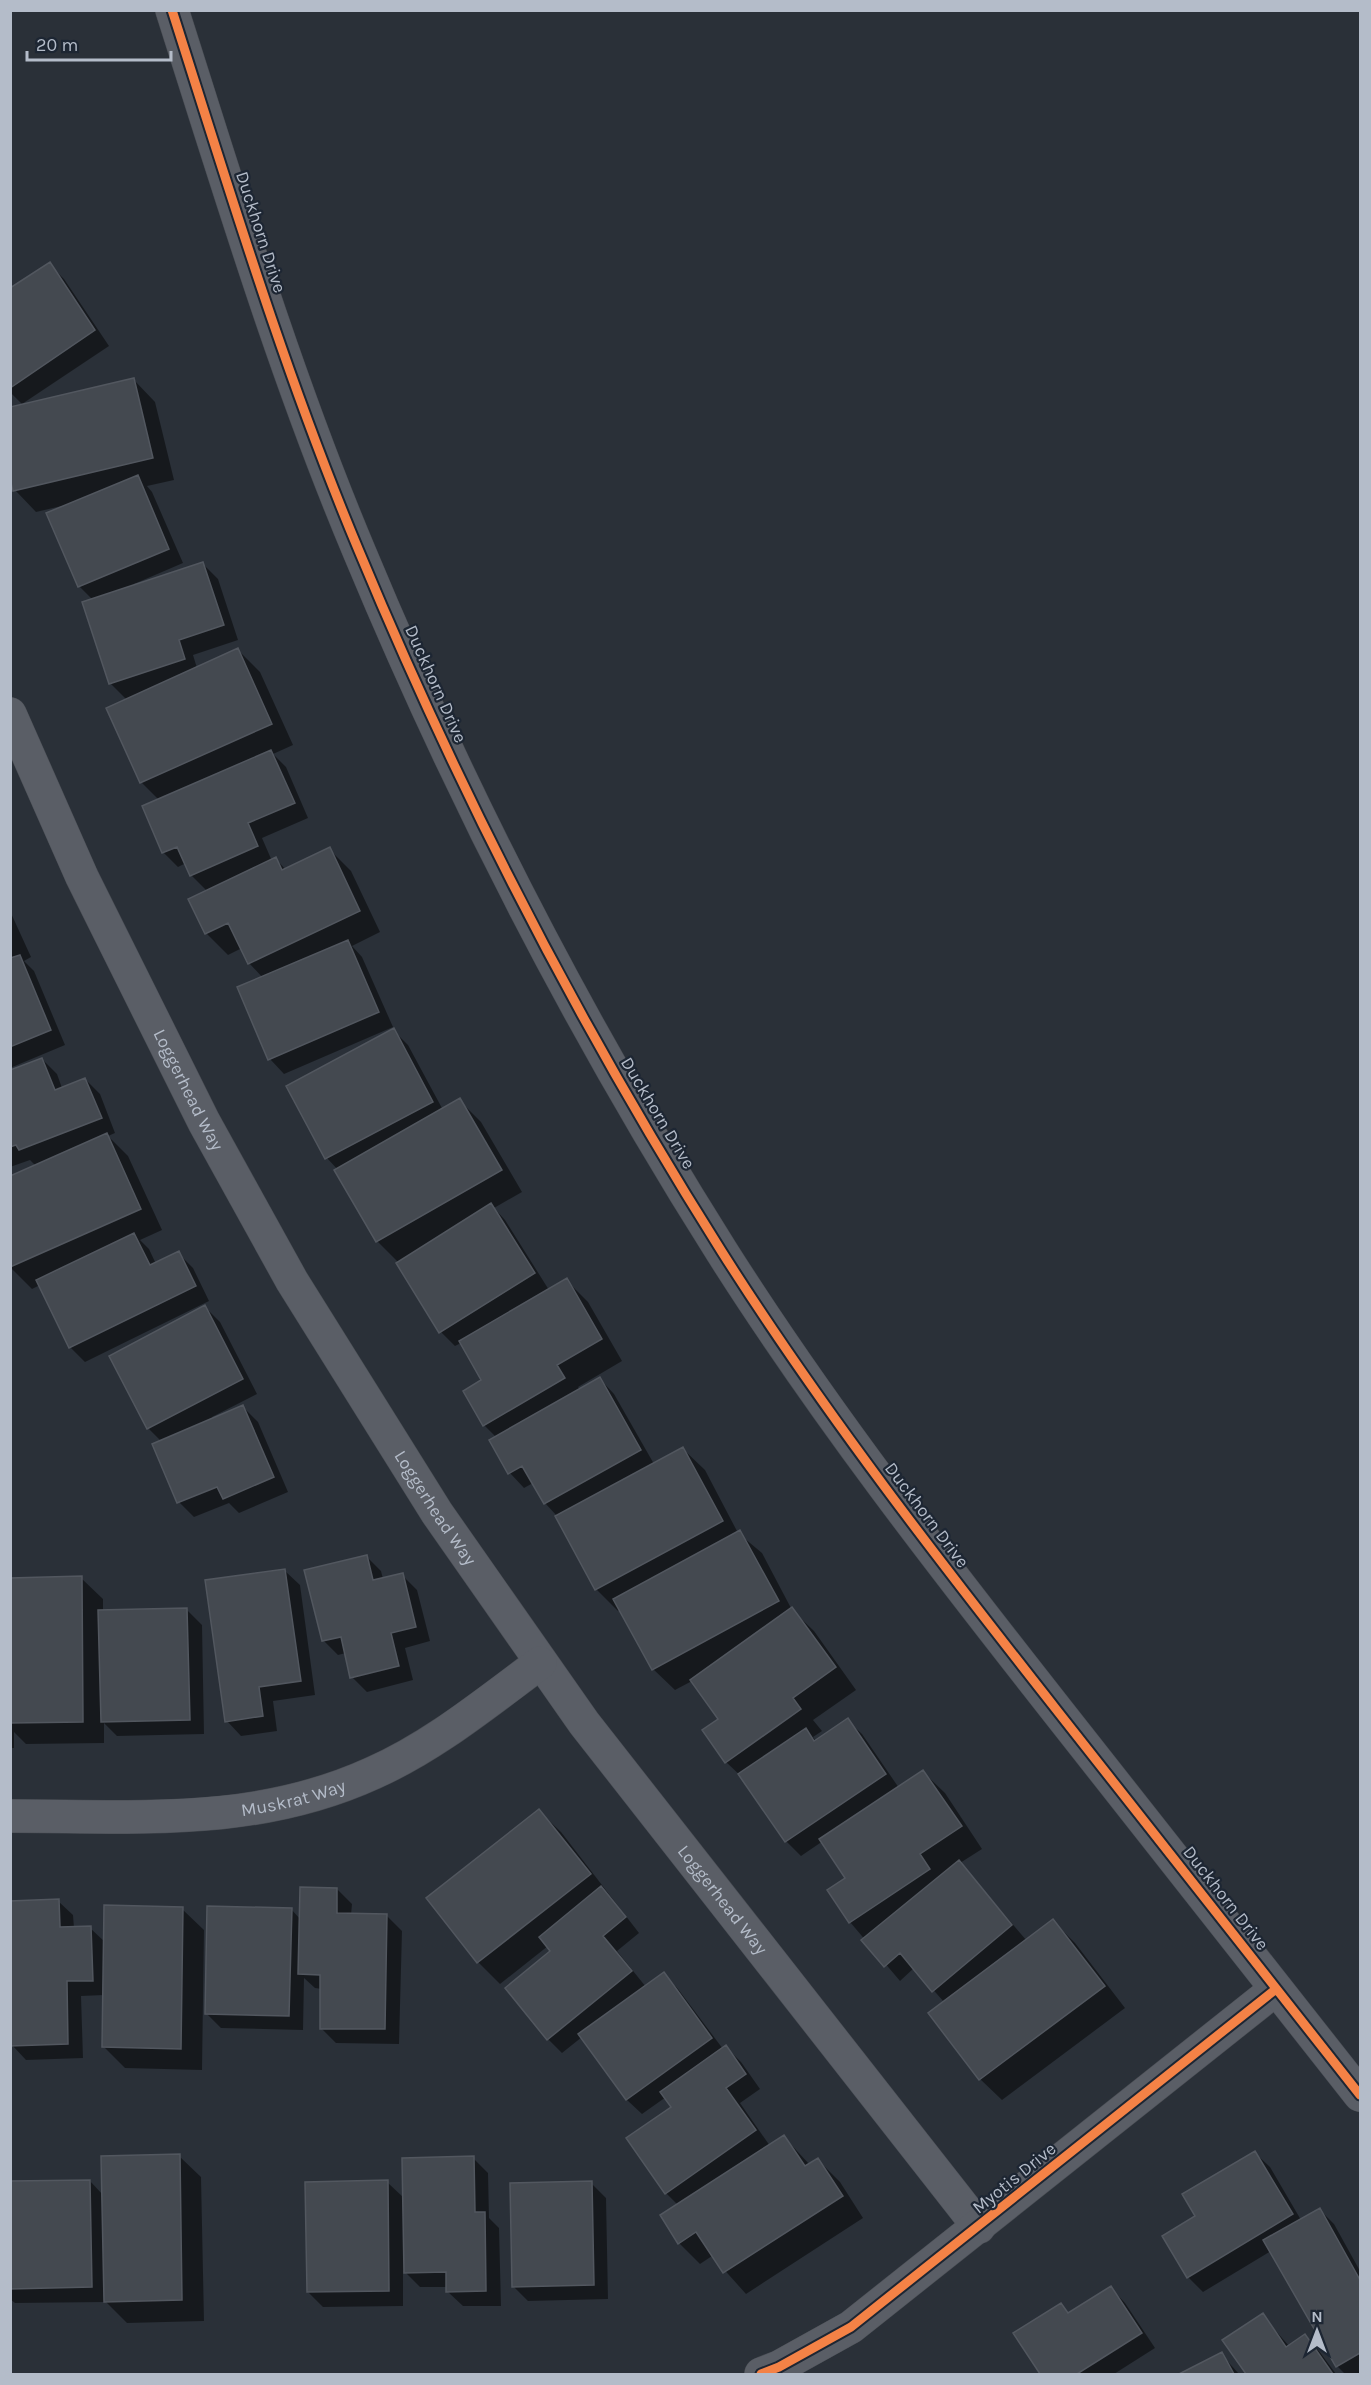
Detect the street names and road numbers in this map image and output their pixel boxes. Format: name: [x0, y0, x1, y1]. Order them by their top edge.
street label: Duckhorn Drive: [231, 168, 291, 296]
street label: Duckhorn Drive: [400, 622, 472, 746]
street label: Loggerhead Way: [148, 1025, 229, 1155]
street label: Duckhorn Drive: [616, 1053, 700, 1173]
street label: Loggerhead Way: [390, 1446, 482, 1570]
street label: Duckhorn Drive: [880, 1458, 974, 1572]
street label: Muskrat Way: [240, 1774, 349, 1821]
street label: Loggerhead Way: [673, 1840, 773, 1959]
street label: Duckhorn Drive: [1178, 1841, 1274, 1955]
street label: Myotis Drive: [968, 2138, 1060, 2218]

